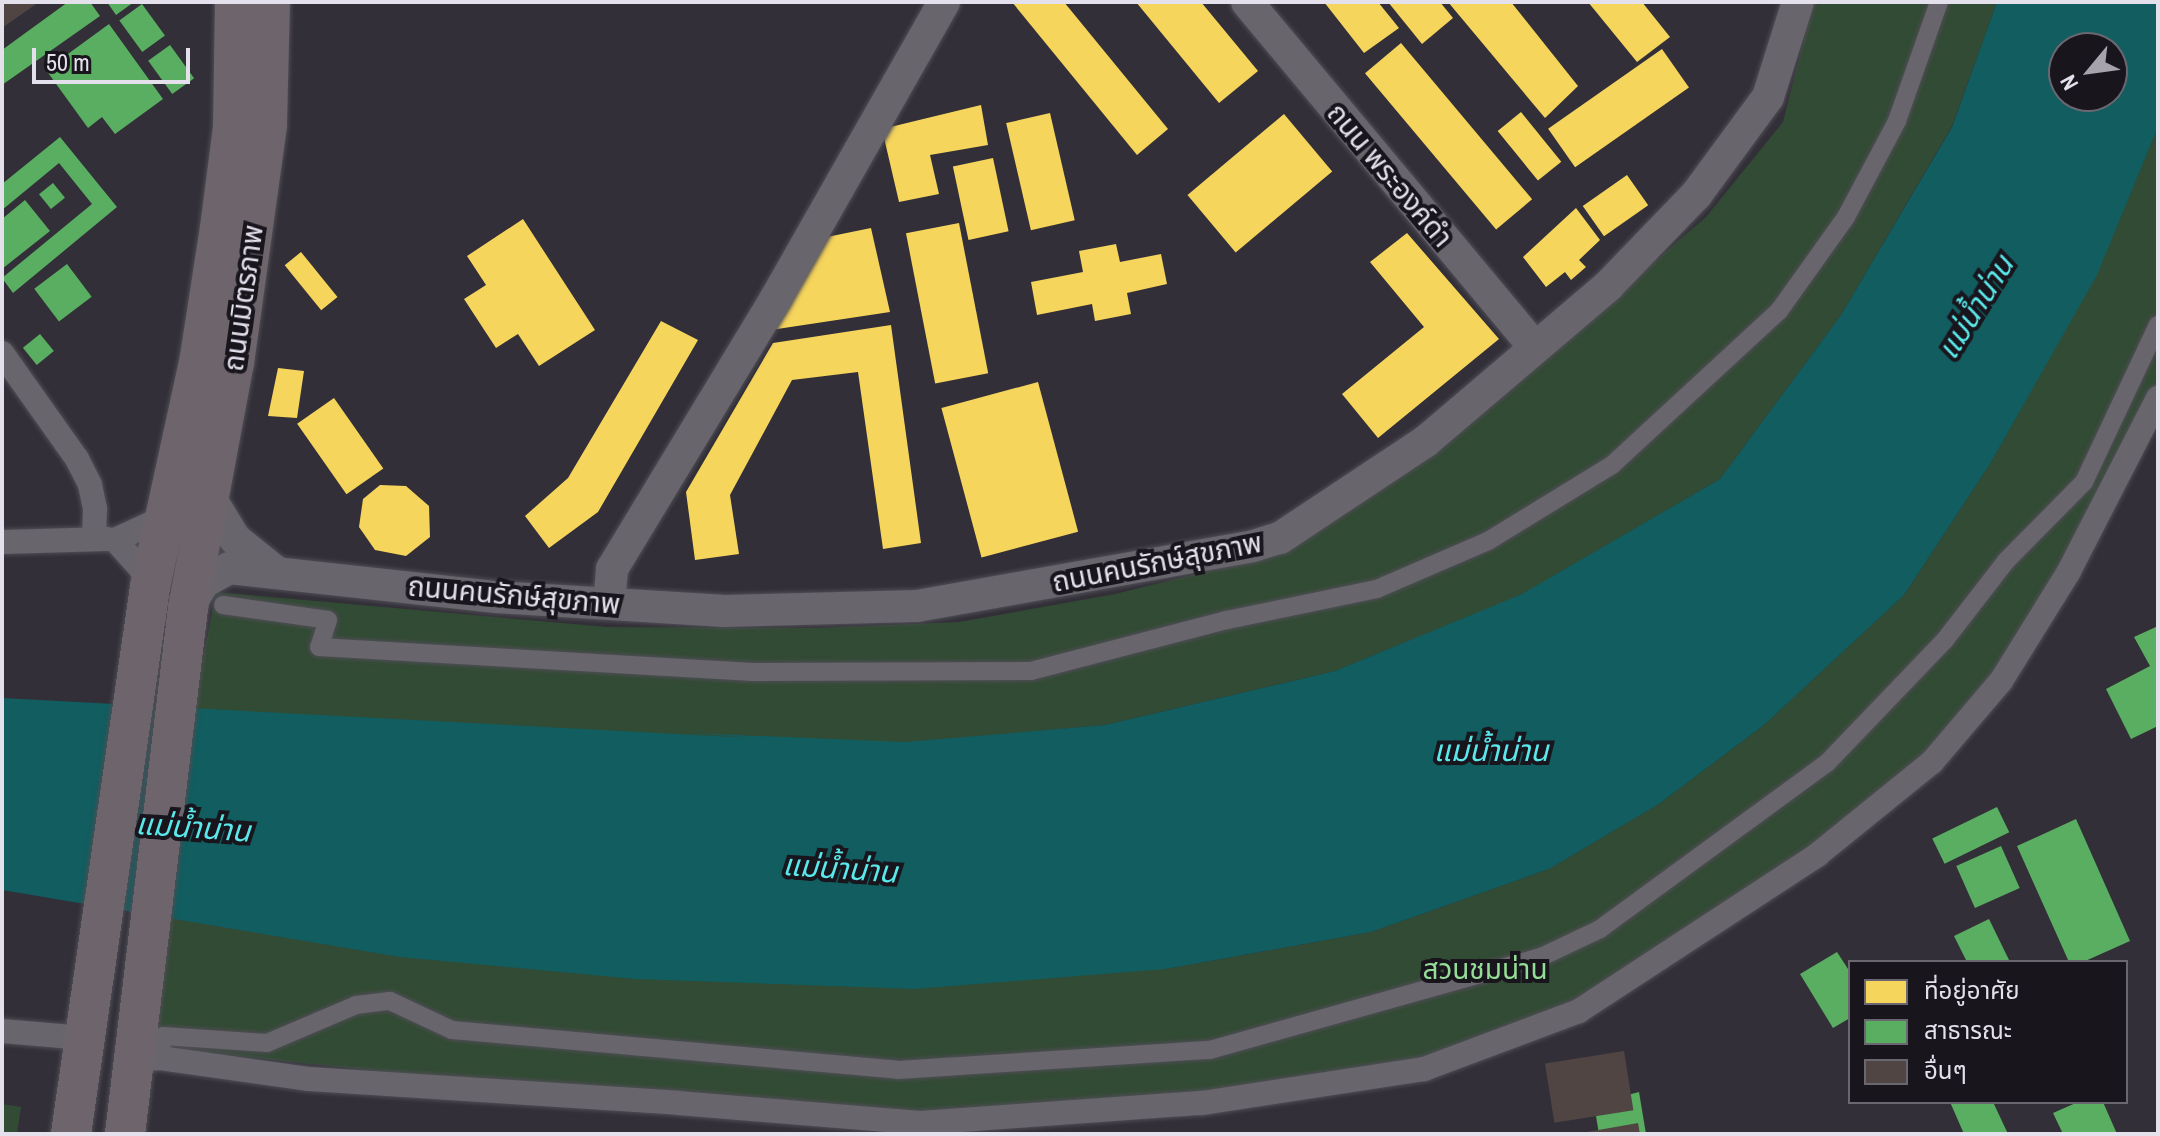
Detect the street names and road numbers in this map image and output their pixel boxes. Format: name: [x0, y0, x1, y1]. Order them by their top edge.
street label: ถนน พระองค์ดำ: [1320, 96, 1460, 254]
street label: ถนนมิตรภาพ: [216, 223, 270, 373]
street label: ถนนคนรักษ์สุขภาพ: [1049, 525, 1265, 599]
street label: ถนนคนรักษ์สุขภาพ: [406, 569, 622, 621]

